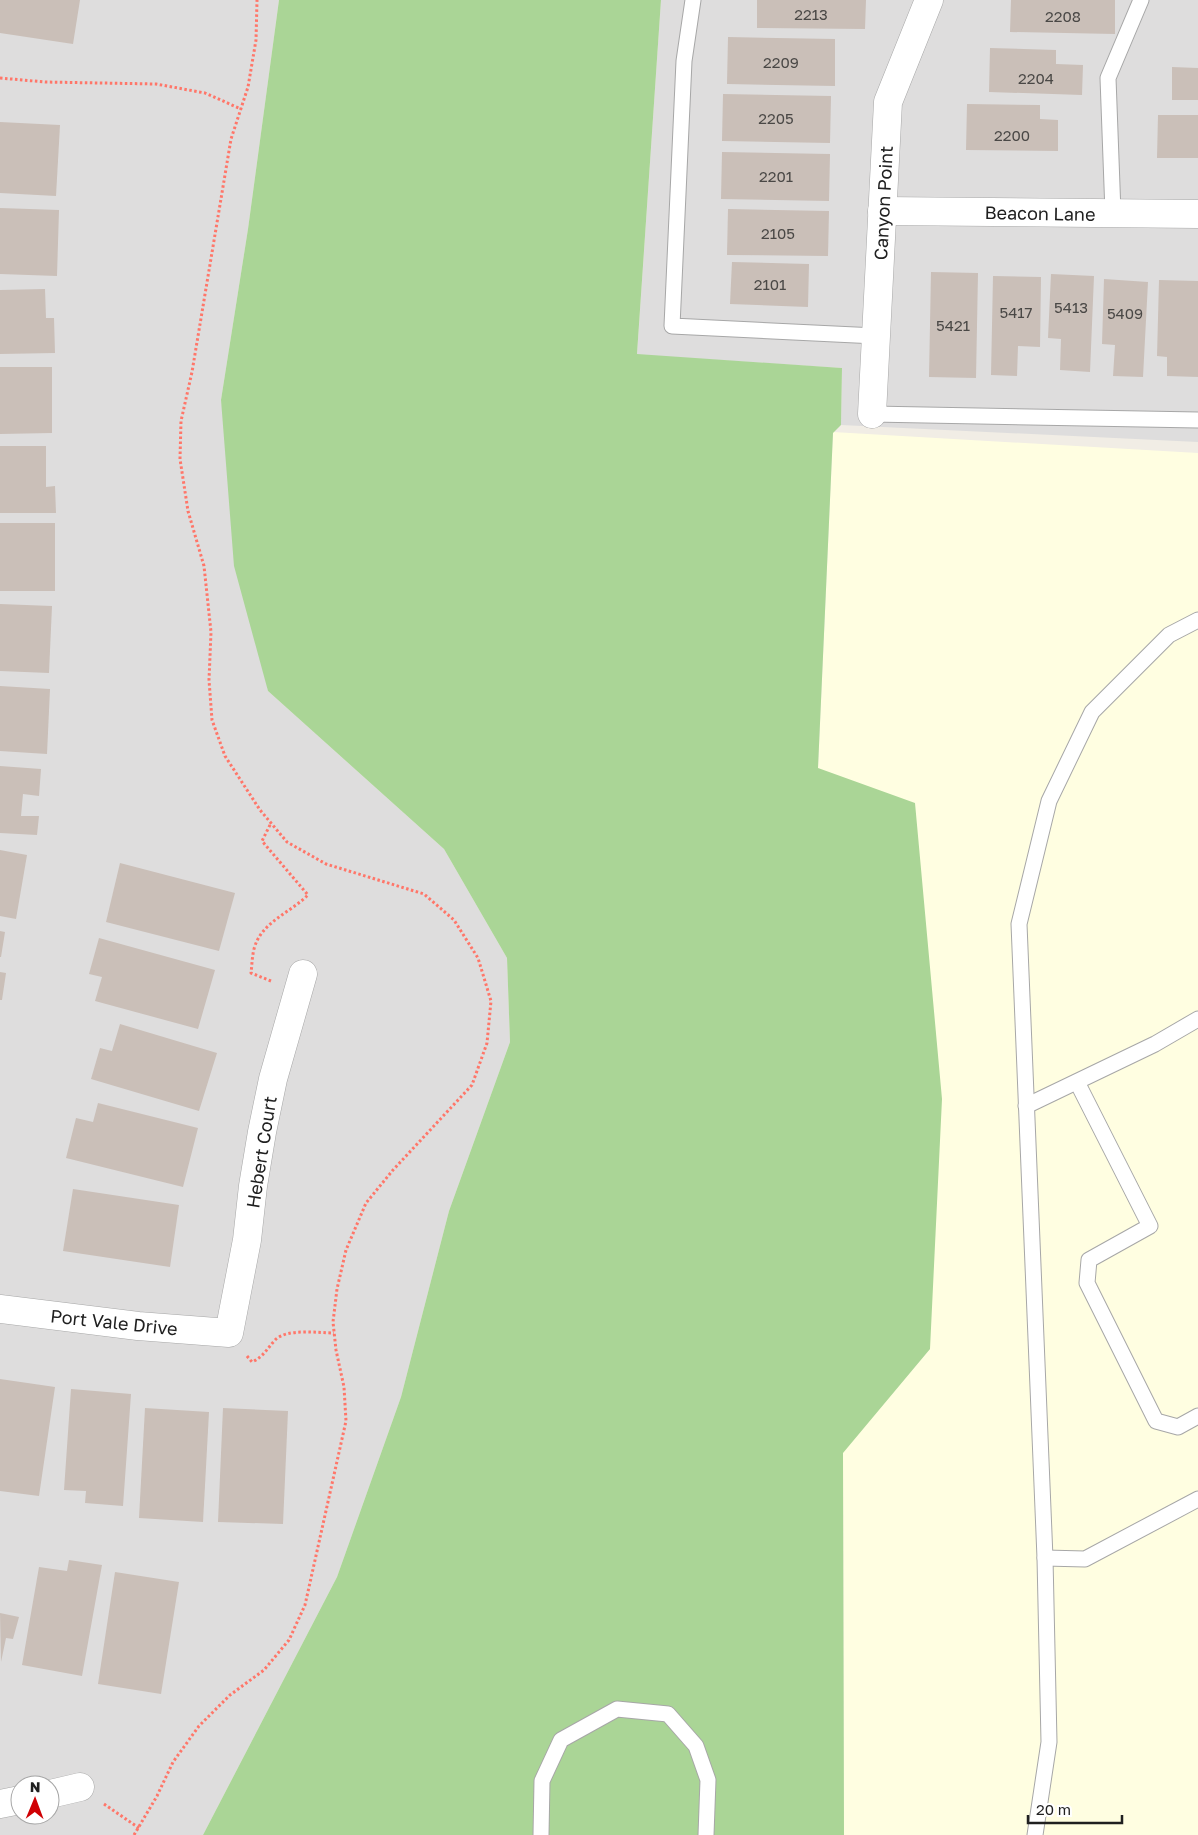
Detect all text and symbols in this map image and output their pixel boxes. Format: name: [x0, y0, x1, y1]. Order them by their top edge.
house number: 2213: [794, 5, 828, 23]
house number: 2208: [1045, 7, 1081, 25]
house number: 2209: [763, 53, 799, 71]
house number: 2204: [1018, 69, 1054, 87]
house number: 2205: [758, 109, 794, 127]
house number: 2200: [994, 126, 1030, 144]
street label: Canyon Point: [869, 145, 897, 261]
house number: 2201: [759, 167, 793, 185]
street label: Beacon Lane: [984, 201, 1096, 225]
house number: 2105: [761, 224, 795, 242]
house number: 2101: [754, 275, 786, 293]
house number: 5413: [1054, 298, 1088, 316]
house number: 5417: [999, 303, 1033, 321]
house number: 5409: [1107, 304, 1143, 322]
house number: 5421: [936, 316, 970, 334]
street label: Hebert Court: [241, 1094, 281, 1210]
street label: Port Vale Drive: [49, 1304, 179, 1340]
north arrow: [10, 1775, 60, 1825]
text: N: [30, 1778, 41, 1795]
scale bar: [1028, 1792, 1122, 1824]
text: 20 m: [1036, 1800, 1071, 1818]

